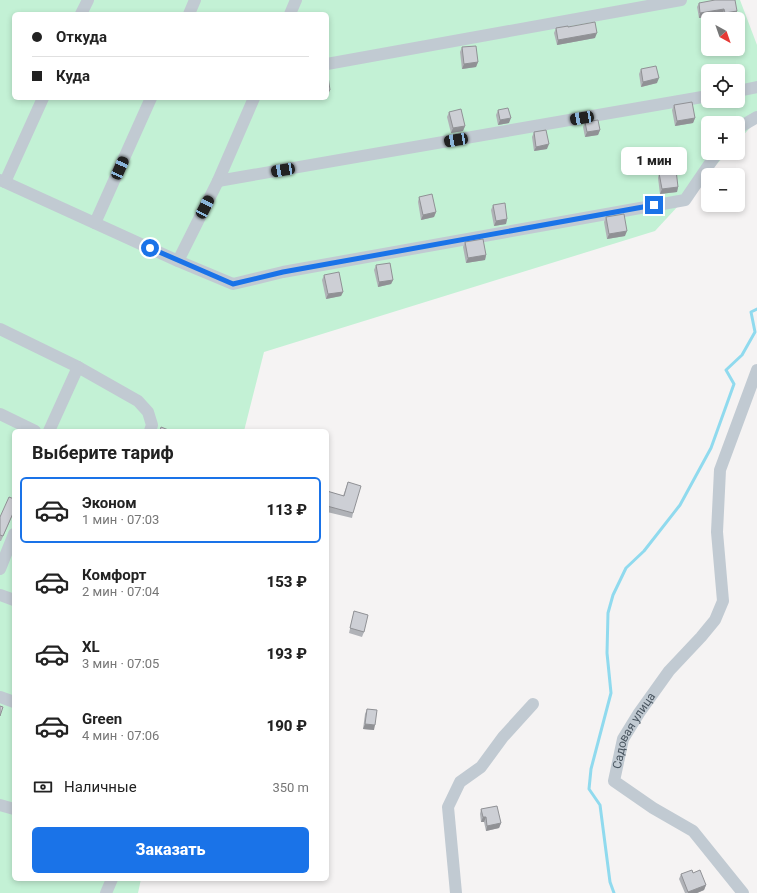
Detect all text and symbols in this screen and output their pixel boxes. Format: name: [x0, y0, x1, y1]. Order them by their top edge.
north arrow: [701, 12, 745, 56]
map controls: [701, 12, 745, 212]
text: Откуда: [56, 28, 107, 46]
button: locate: [701, 64, 745, 108]
text: Куда: [56, 67, 90, 85]
car: [569, 110, 595, 126]
button: +: [701, 116, 745, 160]
car: [443, 132, 469, 148]
callout: 1 мин: [621, 147, 687, 175]
text: 1 мин: [636, 153, 672, 168]
car: [110, 155, 130, 181]
car: [270, 162, 296, 178]
button: −: [701, 168, 745, 212]
car: [194, 194, 216, 220]
route end: [645, 196, 663, 214]
route start: [141, 239, 159, 257]
text: Выберите тариф: [32, 442, 174, 463]
icon: car: [34, 492, 70, 528]
text: Эконом: [82, 494, 137, 512]
text: 113 ₽: [267, 501, 307, 519]
text: 1 мин · 07:03: [82, 512, 159, 527]
icon: car: [34, 564, 70, 600]
text: Комфорт: [82, 566, 146, 584]
text: 153 ₽: [267, 573, 307, 591]
text: 2 мин · 07:04: [82, 584, 159, 599]
icon: car: [34, 636, 70, 672]
text: XL: [82, 638, 100, 656]
text: 193 ₽: [267, 645, 307, 663]
text: 3 мин · 07:05: [82, 656, 159, 671]
street label: Садовая улица: [610, 690, 658, 770]
icon: car: [34, 708, 70, 744]
text: Green: [82, 710, 122, 728]
text: 190 ₽: [267, 717, 307, 735]
text: 4 мин · 07:06: [82, 728, 159, 743]
icon: cash: [32, 776, 54, 798]
text: Наличные: [64, 778, 137, 796]
text: 350 m: [272, 780, 309, 795]
button: Заказать: [32, 827, 309, 873]

